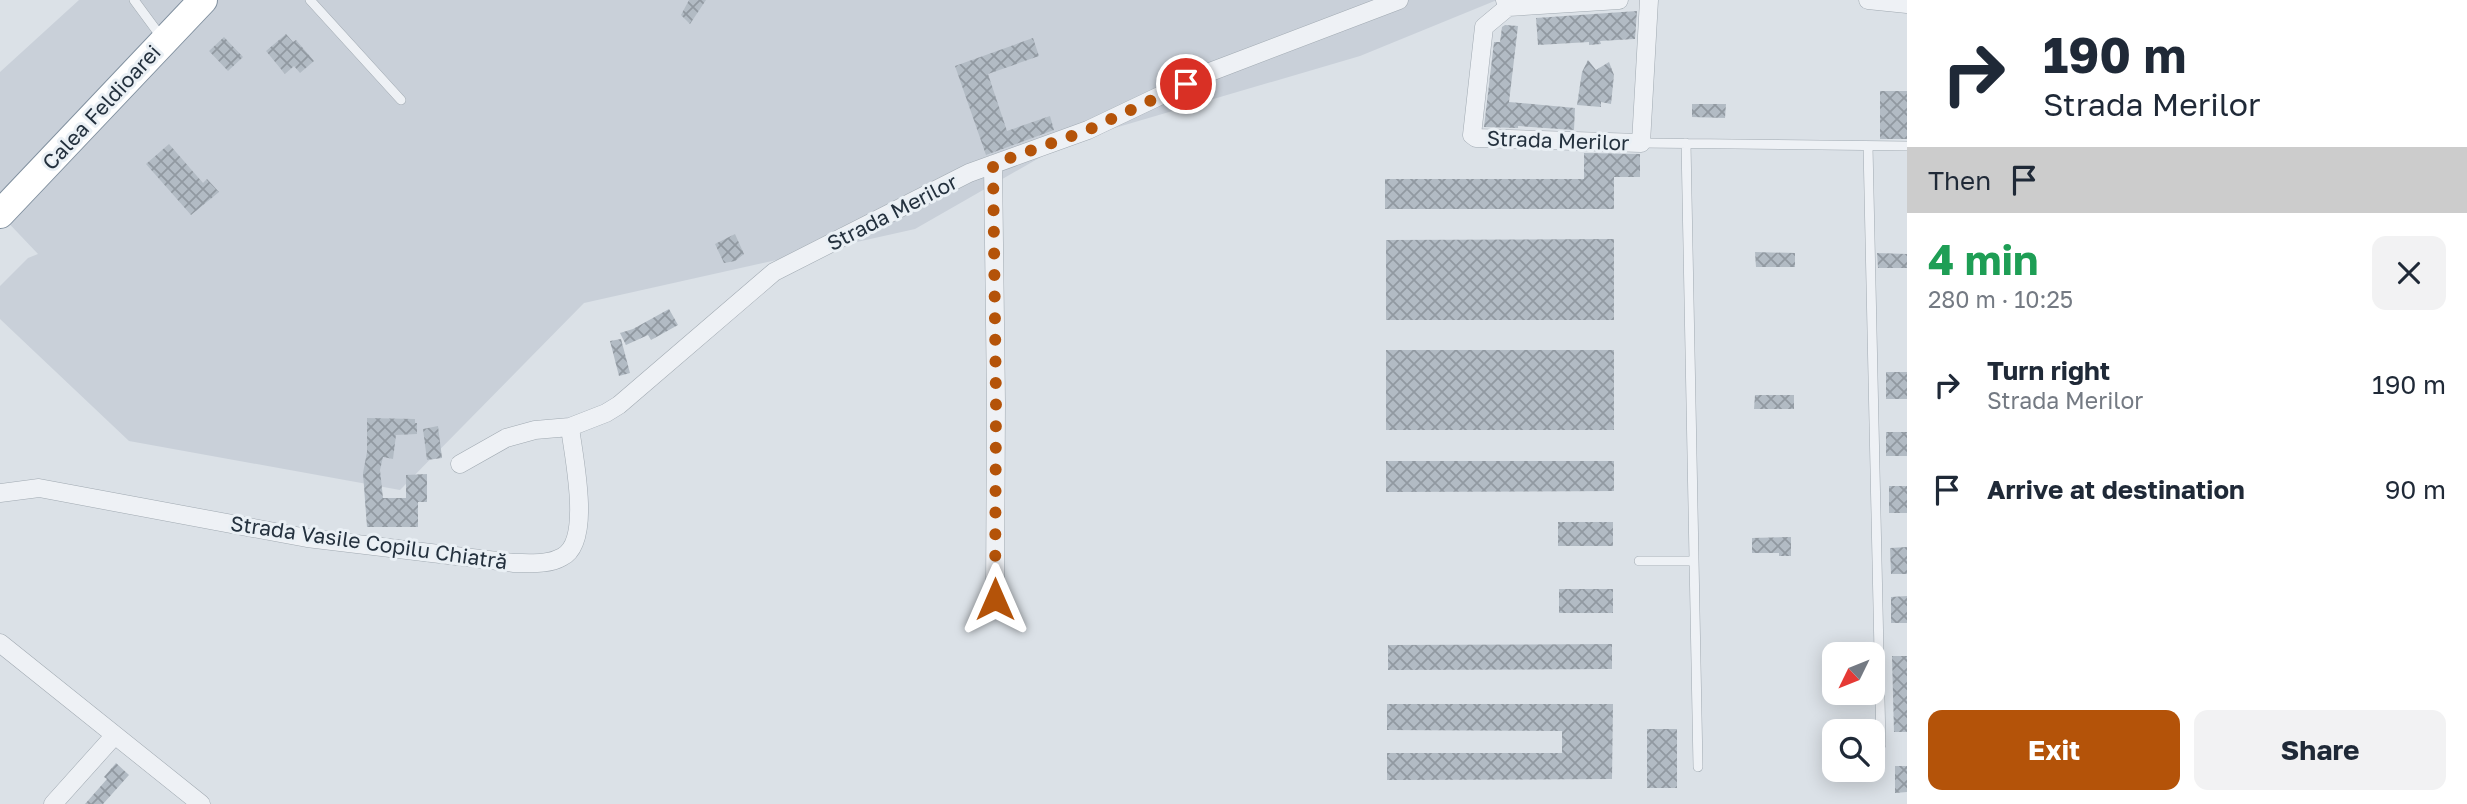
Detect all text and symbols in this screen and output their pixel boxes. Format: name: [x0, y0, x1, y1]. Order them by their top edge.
text: 190 m: [2043, 25, 2186, 84]
icon: right: [1928, 28, 2019, 119]
street label: Calea Feldioarei: [36, 39, 166, 175]
pin: [1156, 54, 1216, 114]
icon: arrive: [1167, 65, 1205, 103]
text: Strada Merilor: [2043, 85, 2260, 123]
street label: Strada Merilor: [1486, 125, 1630, 155]
icon: arrive: [2005, 161, 2043, 199]
text: Then: [1928, 165, 1991, 196]
street label: Strada Merilor: [823, 168, 961, 256]
text: 4 min: [1928, 234, 2038, 284]
button: close: [2372, 236, 2446, 310]
text: 280 m · 10:25: [1928, 285, 2073, 313]
text: Turn right: [1987, 355, 2110, 386]
icon: right: [1928, 366, 1966, 404]
text: 190 m: [2372, 369, 2446, 400]
text: Strada Merilor: [1987, 386, 2143, 414]
icon: arrive: [1928, 471, 1966, 509]
text: Arrive at destination: [1987, 474, 2245, 505]
text: 90 m: [2385, 474, 2446, 505]
street label: Strada Vasile Copilu Chiatră: [229, 510, 509, 574]
position arrow: [958, 562, 1032, 636]
north arrow: [1822, 642, 1885, 705]
map controls: [1822, 642, 1885, 782]
button: Exit: [1928, 710, 2180, 790]
button: Share: [2194, 710, 2446, 790]
button: search: [1822, 719, 1885, 782]

